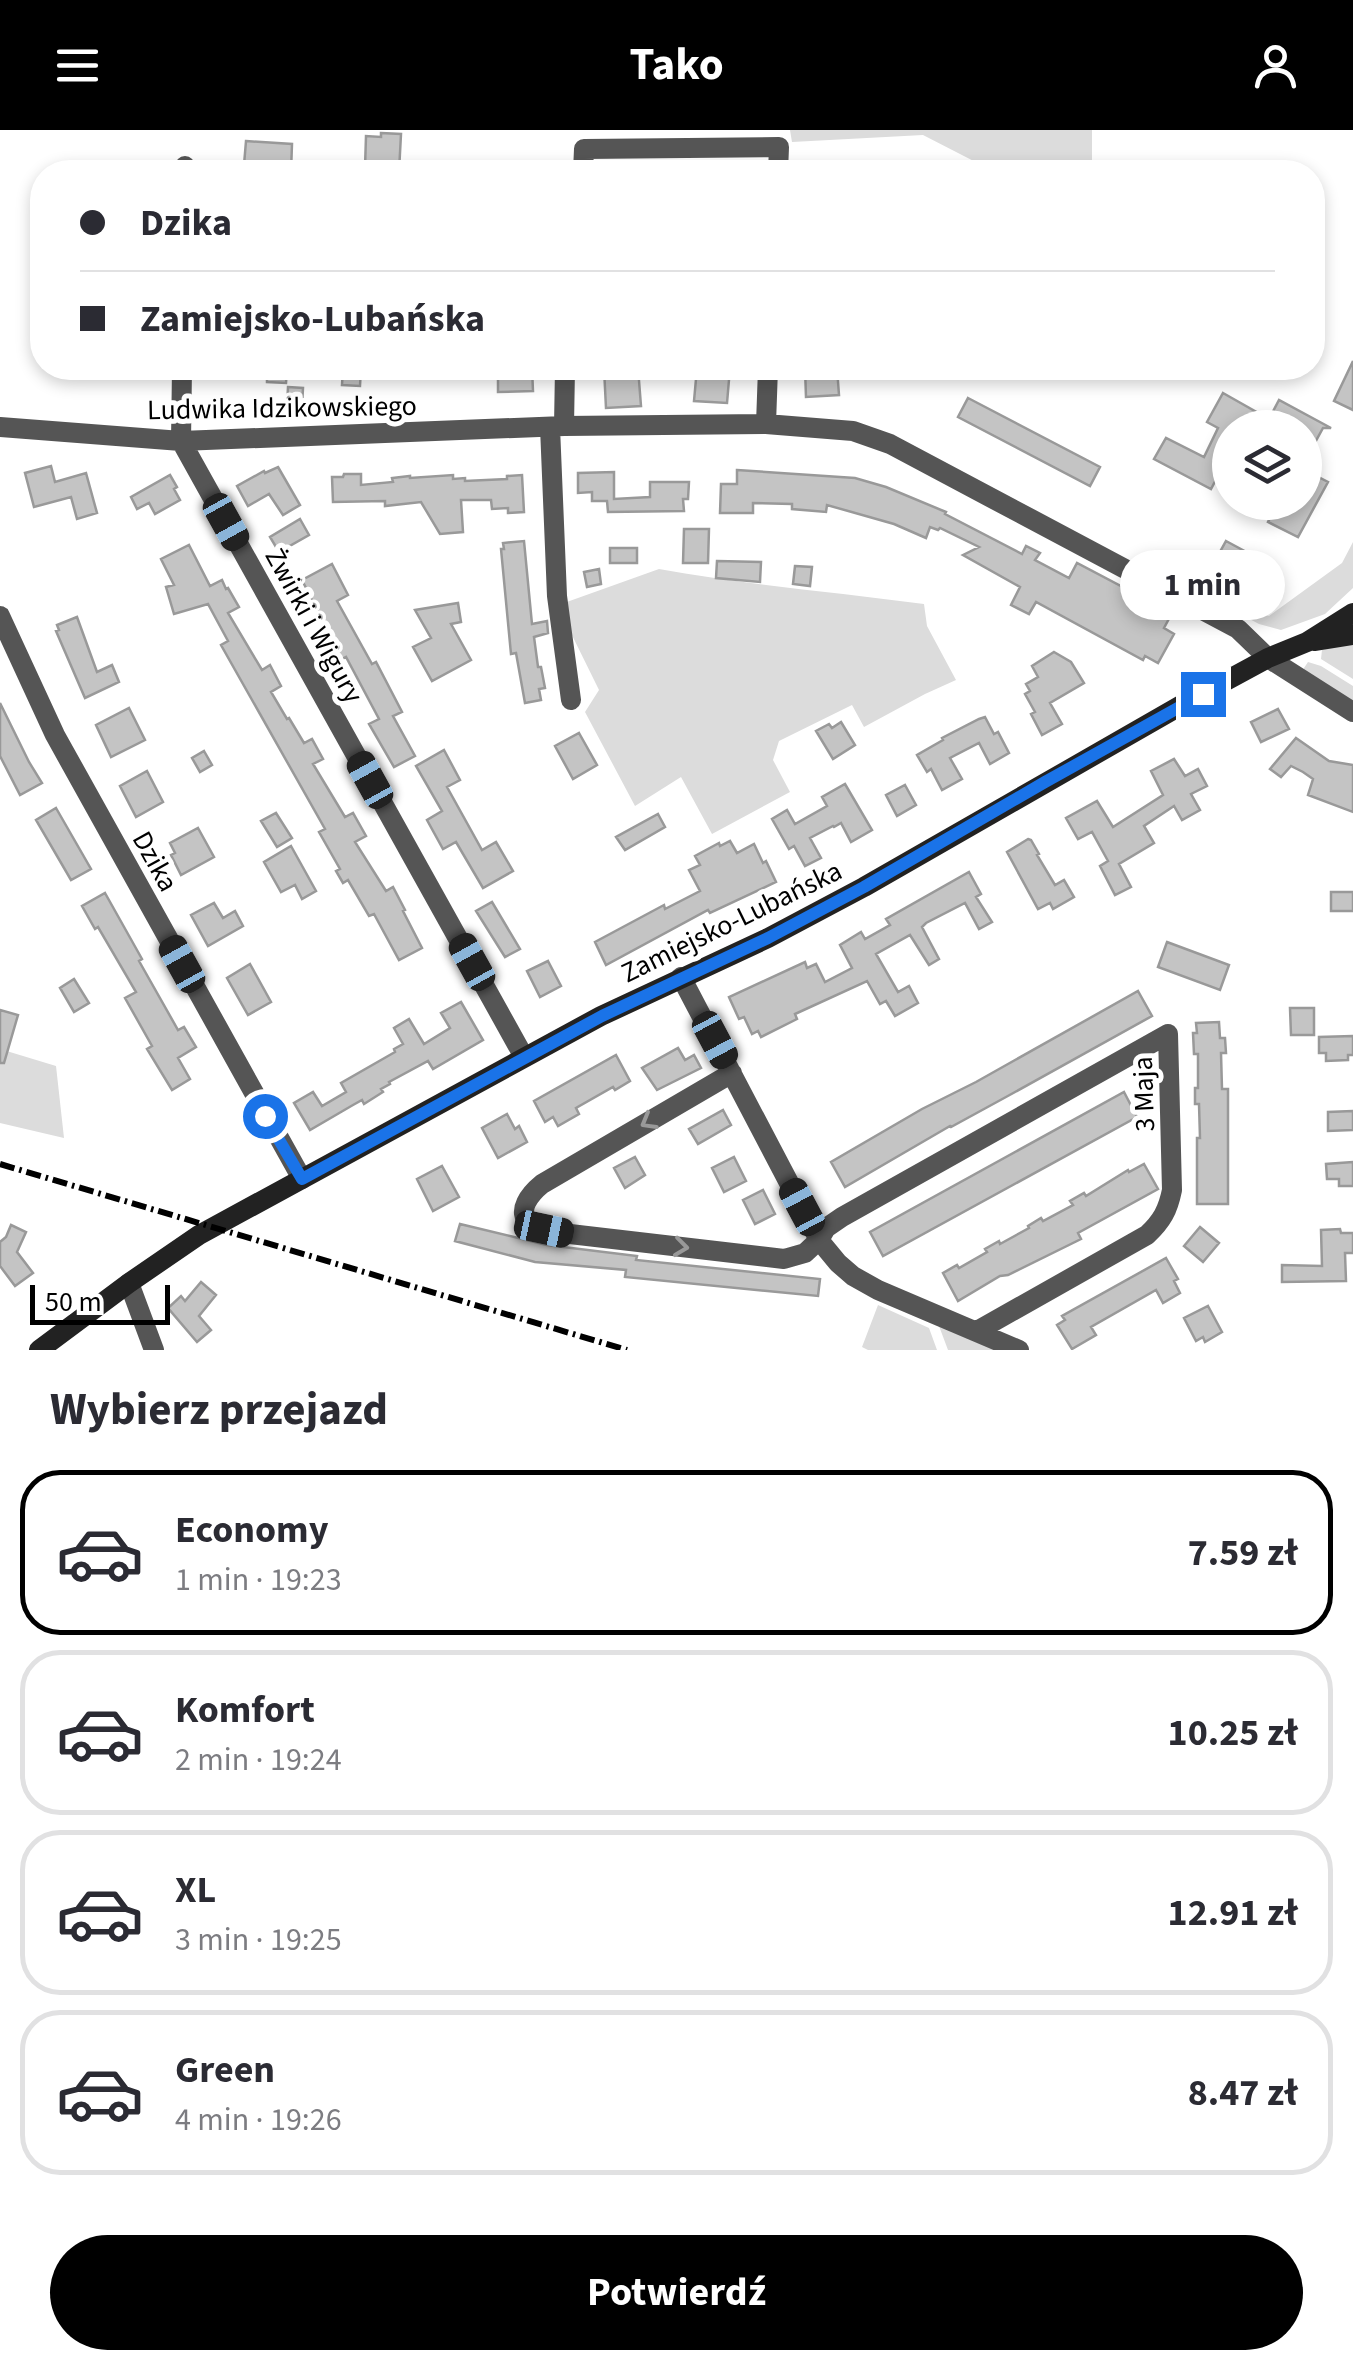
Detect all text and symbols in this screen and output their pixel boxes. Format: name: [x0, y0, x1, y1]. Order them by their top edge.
text: Tako: [629, 33, 724, 97]
icon: menu: [50, 38, 105, 93]
icon: person: [1248, 38, 1303, 93]
text: Dzika: [140, 196, 232, 250]
text: Zamiejsko-Lubańska: [140, 292, 485, 346]
street label: Ludwika Idzikowskiego: [147, 386, 417, 430]
map controls: [1212, 410, 1322, 520]
button: layers: [1212, 410, 1322, 520]
car: [198, 488, 254, 556]
street label: Żwirki i Wigury: [255, 541, 373, 710]
callout: 1 min: [1120, 549, 1286, 619]
text: 1 min: [1164, 562, 1241, 608]
route end: [1181, 672, 1226, 717]
car: [342, 746, 398, 814]
street label: Dzika: [122, 824, 188, 899]
street label: Zamiejsko-Lubańska: [614, 851, 849, 993]
car: [444, 928, 500, 996]
car: [154, 930, 210, 998]
car: [688, 1006, 742, 1074]
street label: 3 Maja: [1123, 1056, 1165, 1132]
route start: [243, 1094, 288, 1139]
one-way arrow: [641, 1110, 659, 1129]
car: [775, 1173, 829, 1241]
car: [512, 1208, 576, 1250]
one-way arrow: [674, 1236, 690, 1257]
scale bar: [30, 1280, 170, 1324]
text: 50 m: [45, 1282, 102, 1322]
text: Wybierz przejazd: [50, 1378, 388, 1442]
text: Economy: [175, 1503, 328, 1557]
icon: car: [55, 1508, 145, 1598]
text: 7.59 zł: [1188, 1526, 1298, 1580]
text: 1 min · 19:23: [175, 1557, 342, 1603]
text: Komfort: [175, 1683, 315, 1737]
icon: car: [55, 1688, 145, 1778]
text: 10.25 zł: [1168, 1706, 1298, 1760]
text: 2 min · 19:24: [175, 1737, 342, 1783]
text: XL: [175, 1863, 216, 1917]
icon: car: [55, 1868, 145, 1958]
text: 12.91 zł: [1168, 1886, 1298, 1940]
text: 3 min · 19:25: [175, 1917, 342, 1963]
text: Green: [175, 2043, 275, 2097]
icon: car: [55, 2048, 145, 2138]
text: 8.47 zł: [1188, 2066, 1298, 2120]
text: 4 min · 19:26: [175, 2097, 342, 2143]
button: Potwierdź: [50, 2235, 1303, 2350]

